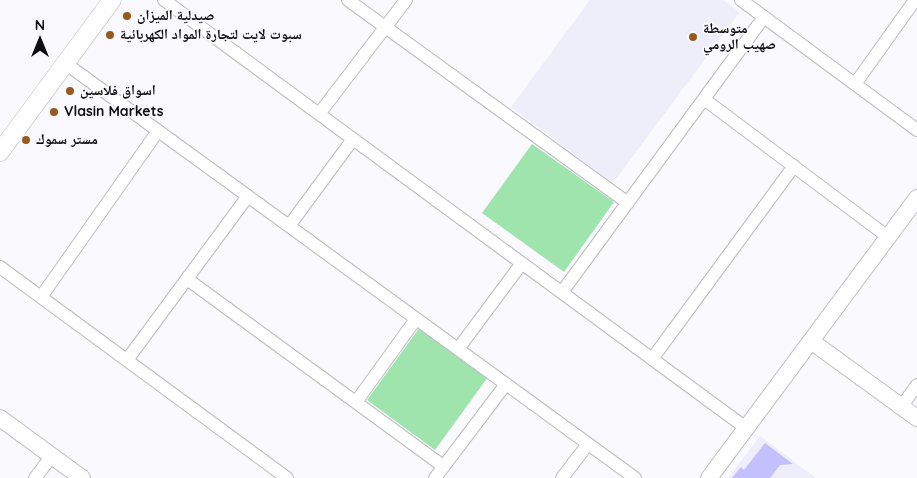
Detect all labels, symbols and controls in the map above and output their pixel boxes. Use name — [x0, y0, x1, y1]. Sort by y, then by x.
place label: صيدلية الميزان — [137, 8, 214, 24]
marker: صيدلية الميزان — [121, 10, 133, 22]
north arrow — [15, 15, 65, 65]
text: N — [35, 16, 45, 34]
place label: متوسطة صهيب الرومي — [703, 21, 776, 54]
place label: سبوت لايت لتجارة المواد الكهربائية — [120, 27, 302, 43]
marker: سبوت لايت لتجارة المواد الكهربائية — [104, 29, 116, 41]
marker: متوسطة صهيب الرومي — [687, 31, 699, 43]
place label: اسواق فلاسين — [80, 83, 156, 99]
marker: اسواق فلاسين — [64, 85, 76, 97]
place label: Vlasin Markets — [64, 104, 163, 120]
marker: Vlasin Markets — [48, 106, 60, 118]
place label: مستر سموك — [36, 132, 98, 148]
marker: مستر سموك — [20, 134, 32, 146]

